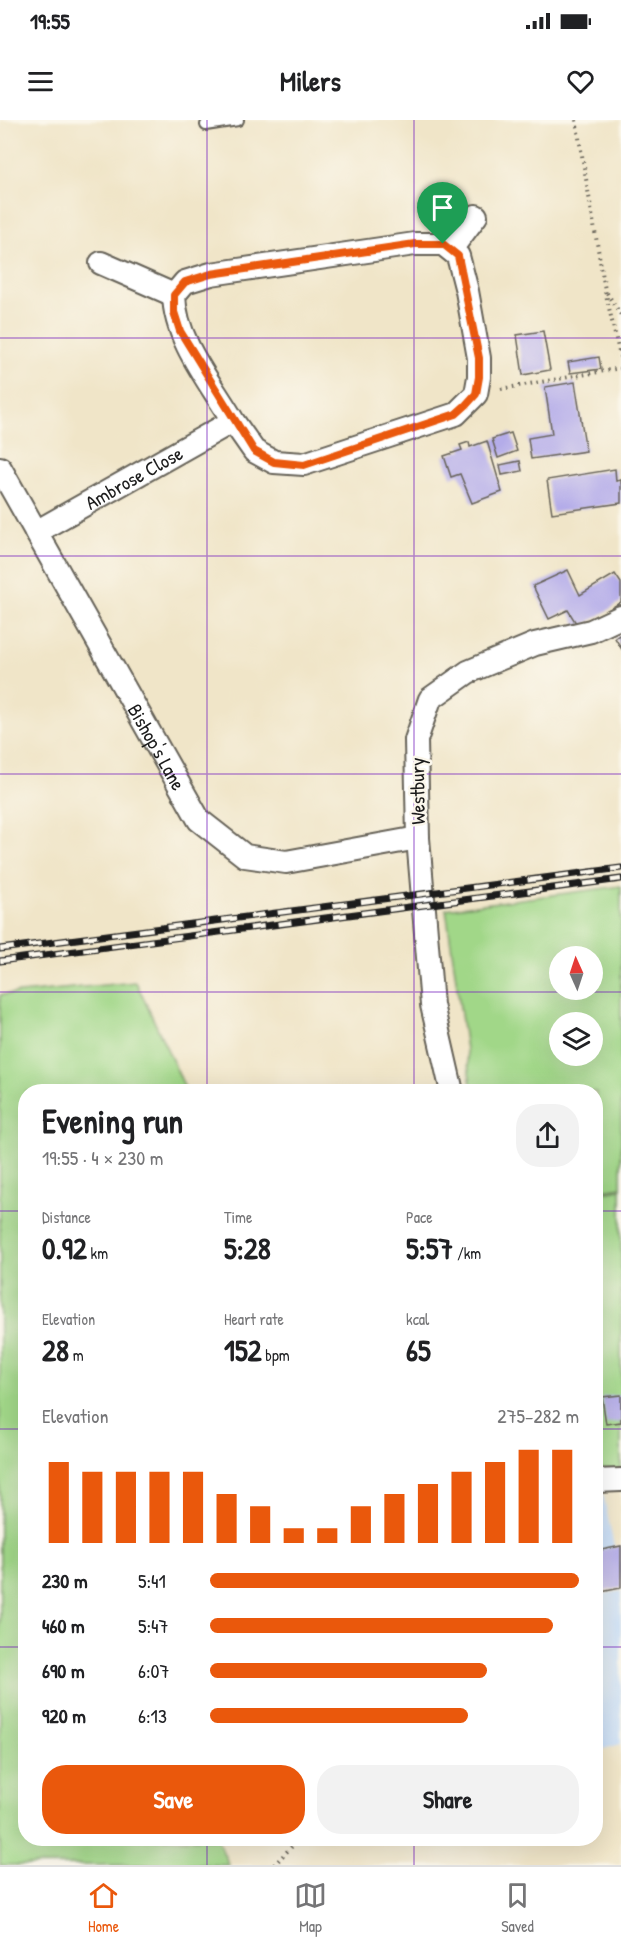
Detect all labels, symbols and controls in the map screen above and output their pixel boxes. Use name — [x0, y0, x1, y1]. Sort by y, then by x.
text: 19:55 — [30, 6, 70, 36]
text: Milers — [280, 63, 341, 99]
icon: menu — [24, 65, 57, 98]
icon: heart — [564, 65, 597, 98]
pin — [417, 182, 468, 244]
icon: arrive — [426, 191, 459, 224]
street label: Ambrose Close — [80, 439, 187, 515]
street label: Bishop's Lane — [122, 698, 193, 795]
street label: Westbury — [403, 757, 431, 825]
north arrow — [549, 946, 603, 1000]
map controls — [549, 946, 603, 1066]
button: layers — [549, 1012, 603, 1066]
text: Evening run — [42, 1099, 183, 1143]
button: share — [516, 1104, 579, 1167]
text: 19:55 · 4 × 230 m — [42, 1144, 163, 1171]
text: Distance — [42, 1206, 91, 1228]
text: Time — [224, 1206, 252, 1228]
text: Pace — [406, 1206, 433, 1228]
text: 0.92 — [42, 1228, 87, 1268]
text: 5:28 — [224, 1228, 271, 1268]
text: 5:57 — [406, 1228, 453, 1268]
text: km — [87, 1242, 108, 1264]
text: /km — [453, 1242, 481, 1264]
text: Elevation — [42, 1308, 95, 1330]
text: Heart rate — [224, 1308, 284, 1330]
text: kcal — [406, 1308, 429, 1330]
text: 28 — [42, 1330, 69, 1370]
text: 152 — [224, 1330, 262, 1370]
text: 65 — [406, 1330, 431, 1370]
text: m — [69, 1344, 84, 1366]
text: bpm — [262, 1344, 290, 1366]
text: Elevation — [42, 1402, 108, 1429]
text: 275–282 m — [497, 1402, 579, 1429]
text: 230 m — [42, 1567, 87, 1594]
text: 5:41 — [138, 1567, 166, 1594]
text: 460 m — [42, 1612, 85, 1639]
text: 5:47 — [138, 1612, 169, 1639]
text: 690 m — [42, 1657, 84, 1684]
text: 6:07 — [138, 1657, 169, 1684]
text: 920 m — [42, 1702, 86, 1729]
text: 6:13 — [138, 1702, 167, 1729]
button: Save — [42, 1765, 305, 1834]
button: Share — [317, 1765, 579, 1834]
tab: Home — [87, 1879, 120, 1937]
tab: Map — [294, 1879, 327, 1937]
tab: Saved — [501, 1879, 534, 1937]

